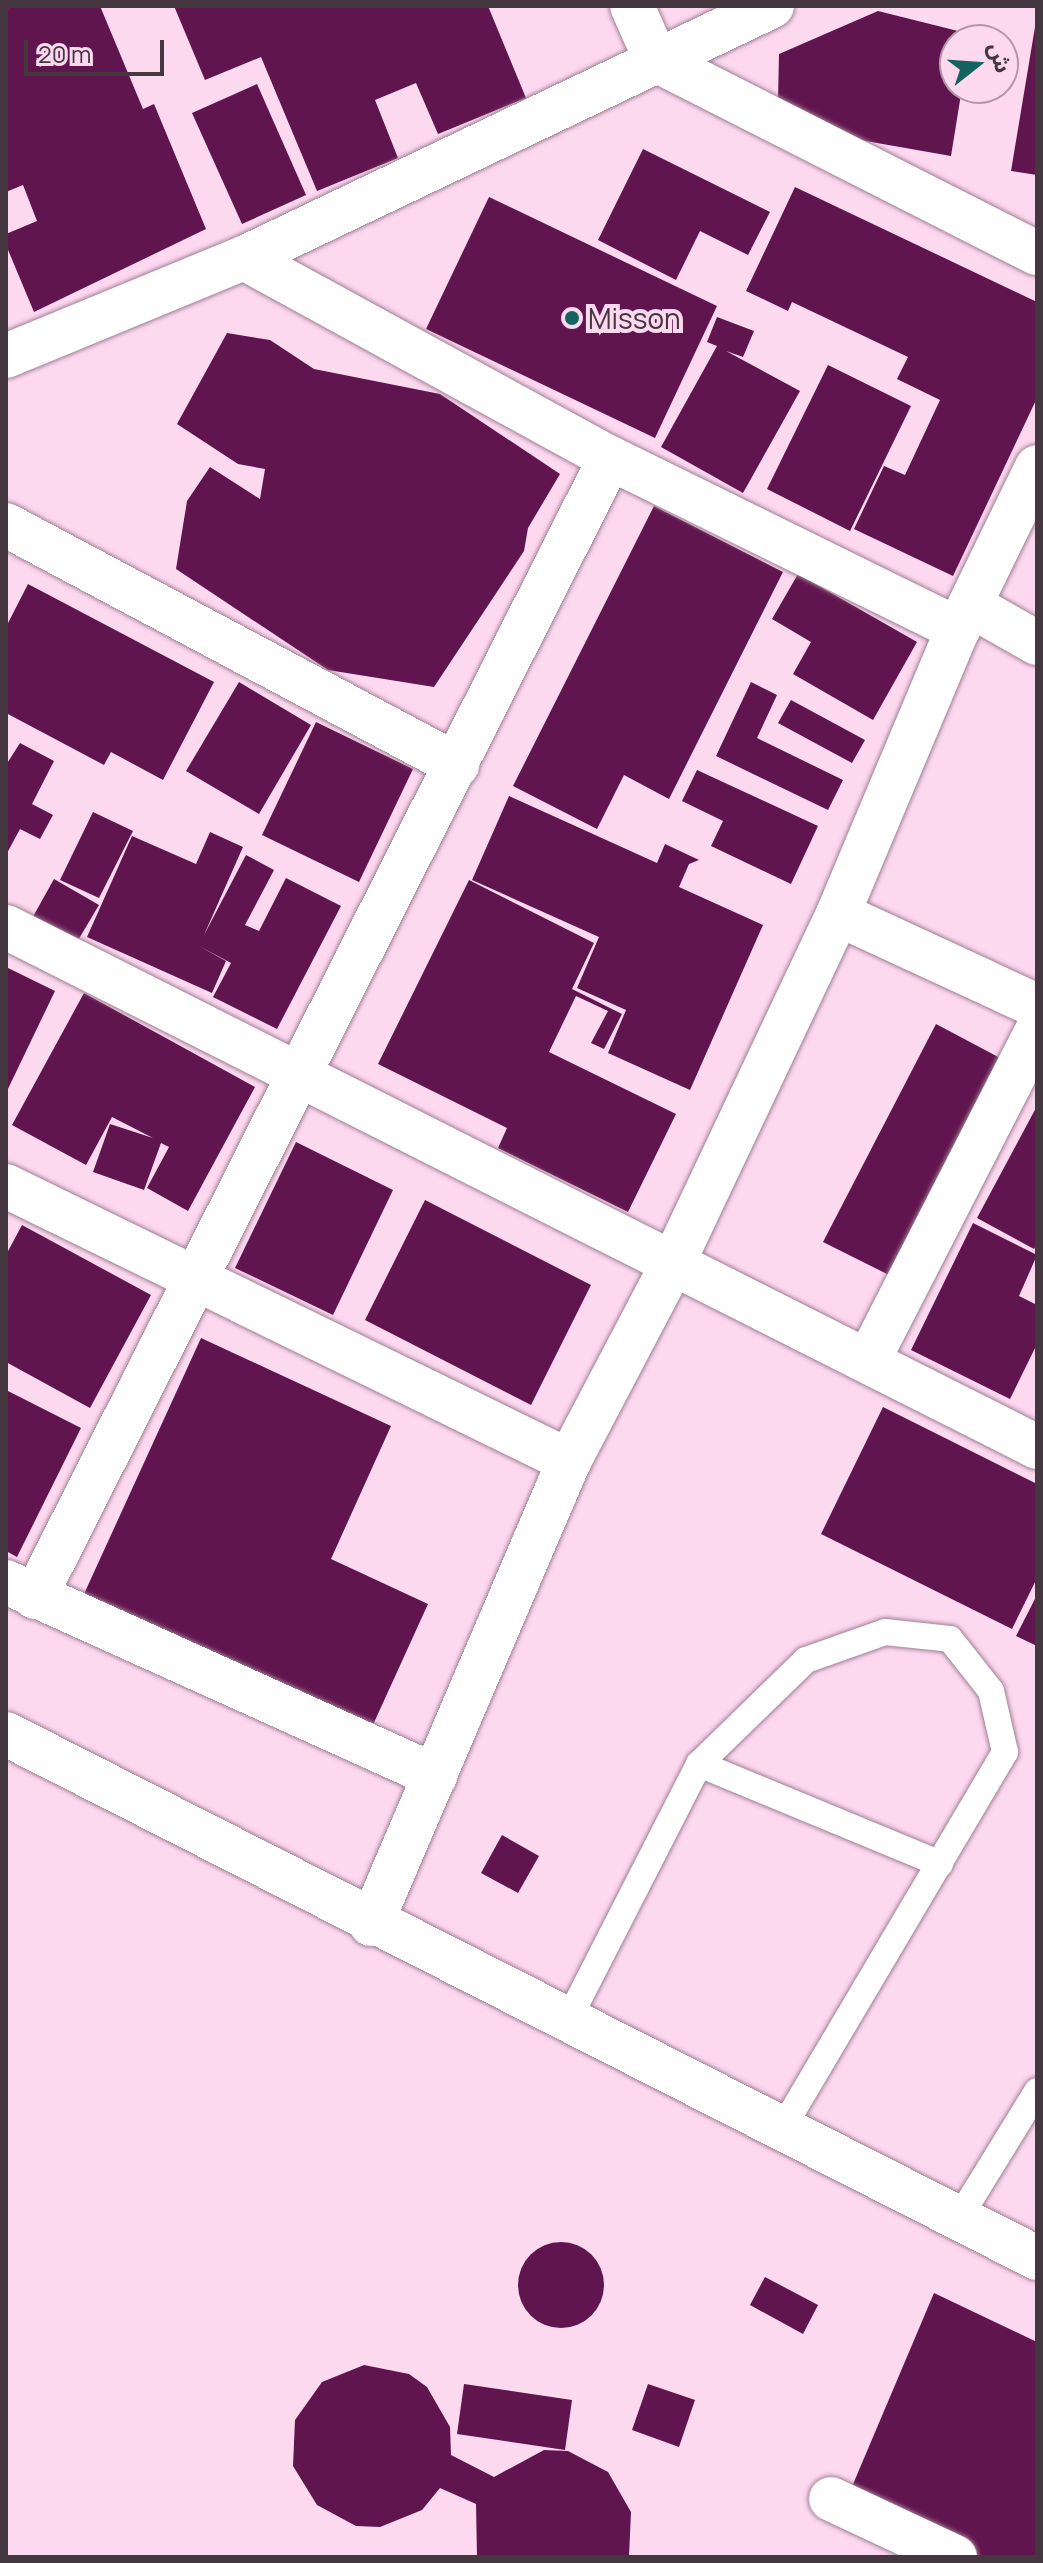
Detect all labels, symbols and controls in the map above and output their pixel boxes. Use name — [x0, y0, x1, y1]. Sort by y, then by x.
scale bar — [28, 24, 168, 74]
north arrow — [939, 24, 1019, 104]
text: 20 m — [38, 37, 91, 70]
text: ش — [981, 39, 1019, 76]
place label: Misson — [588, 301, 681, 335]
marker: Misson — [563, 309, 581, 327]

